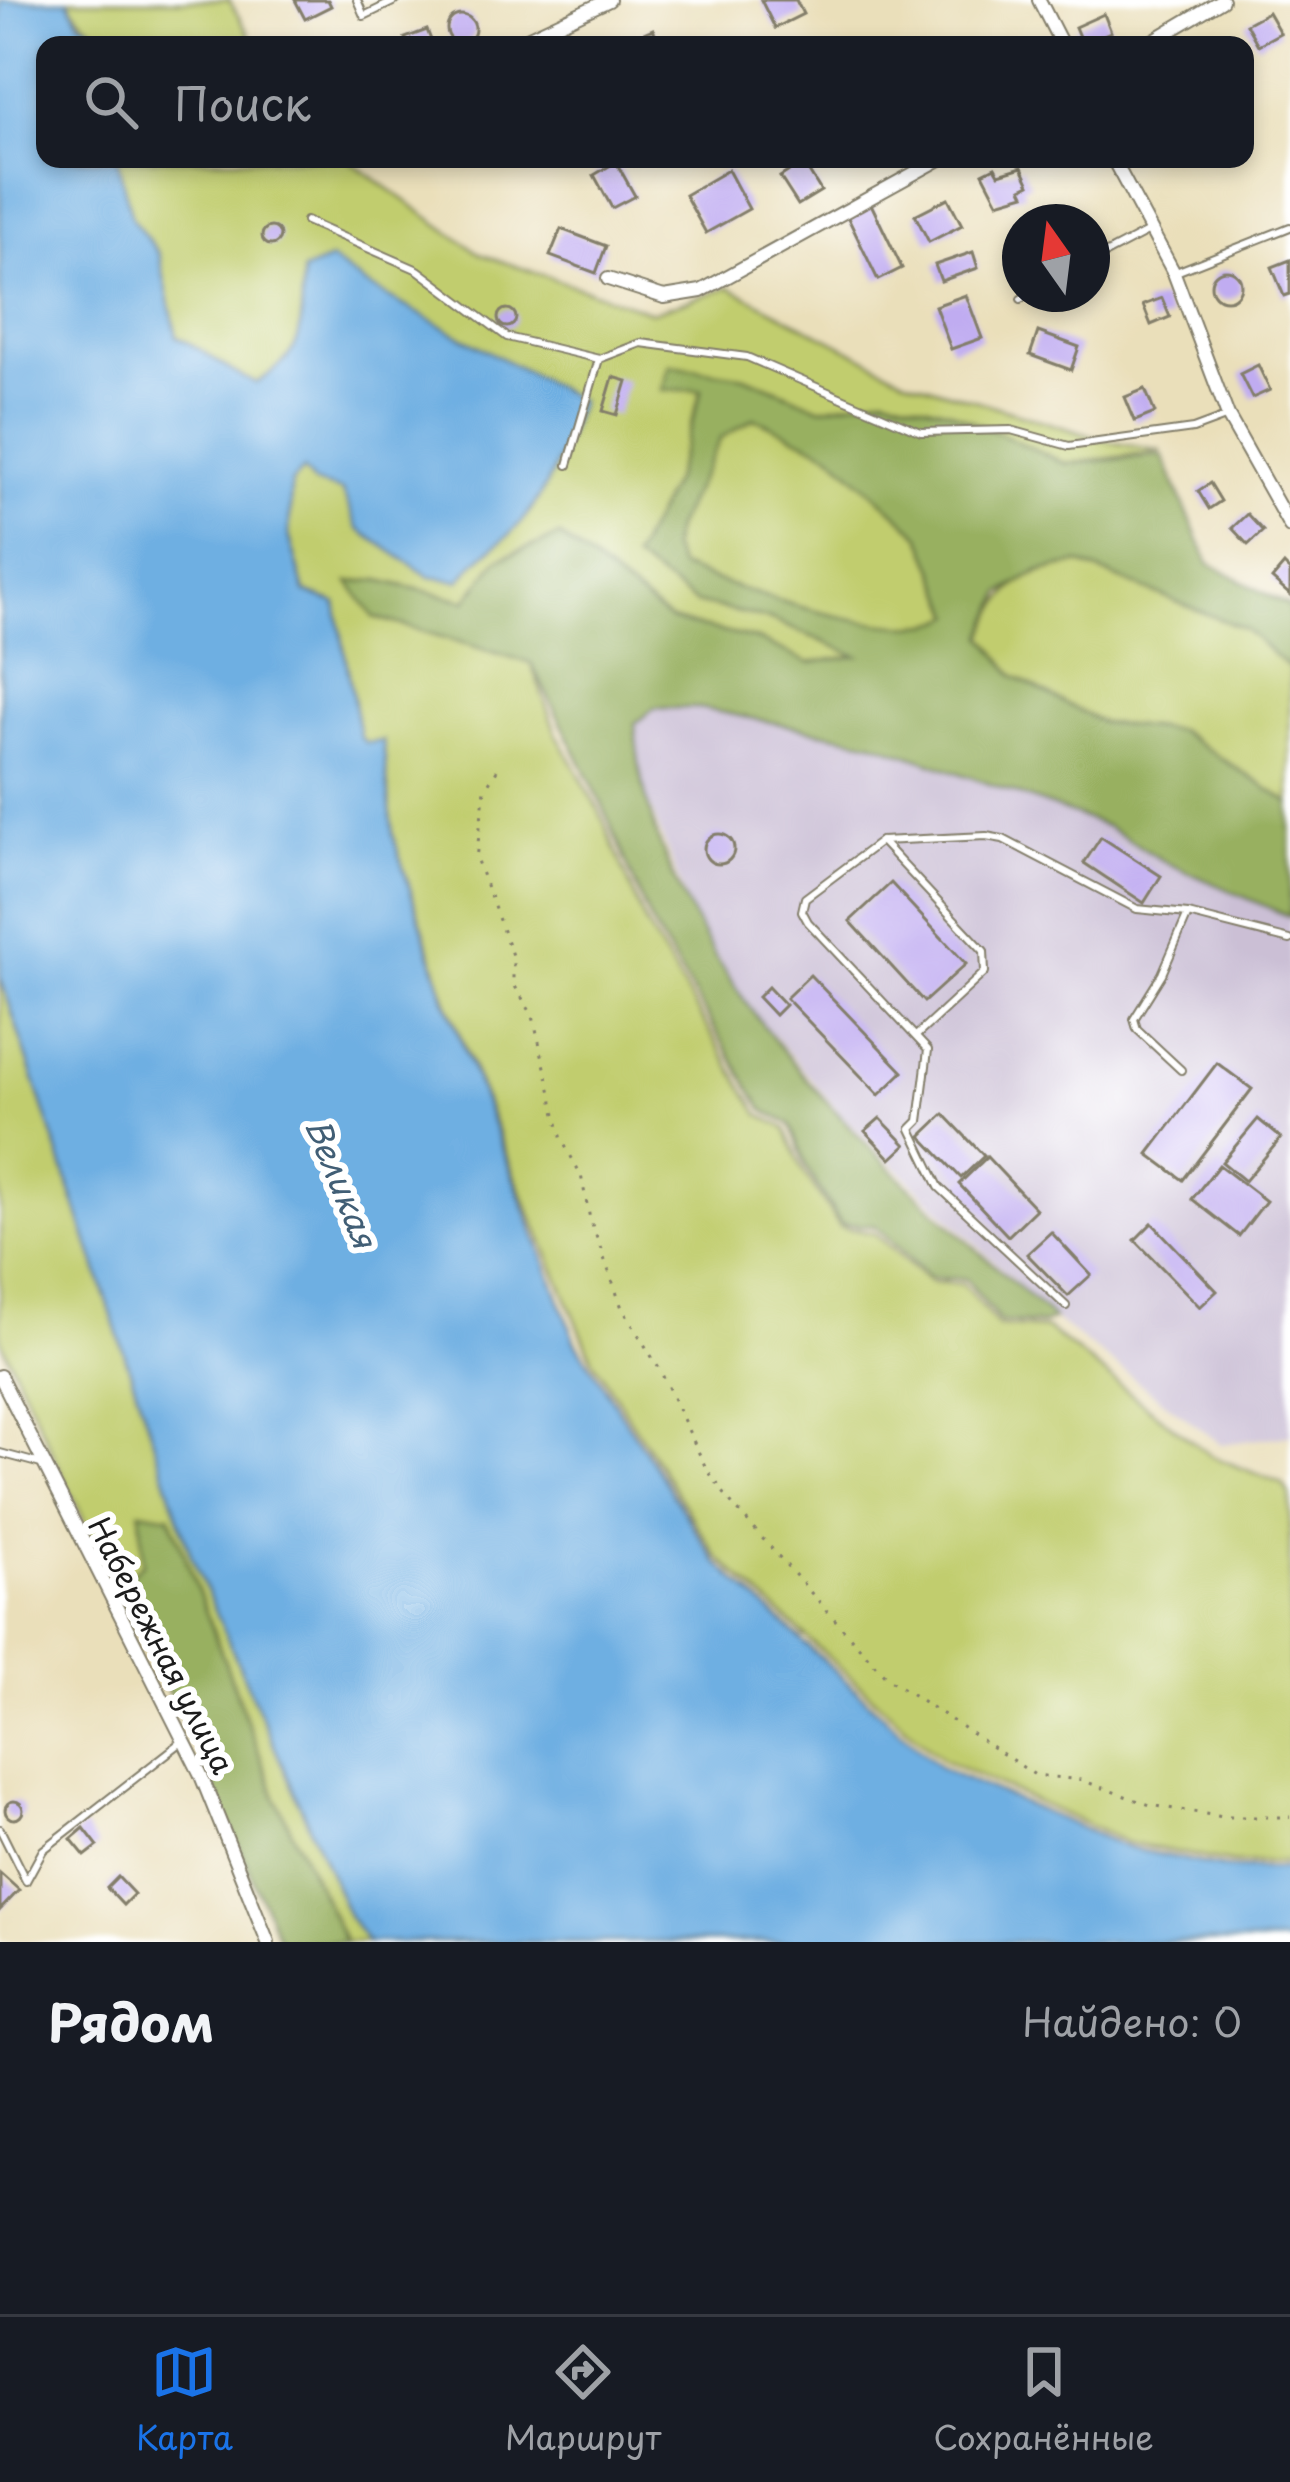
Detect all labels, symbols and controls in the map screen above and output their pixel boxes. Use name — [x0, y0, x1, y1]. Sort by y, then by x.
search box — [36, 36, 1254, 168]
text: Поиск — [174, 68, 311, 136]
icon: search — [78, 69, 144, 135]
north arrow — [1002, 204, 1110, 312]
water label: Великая — [294, 1110, 392, 1256]
street label: Набережная улица — [78, 1509, 247, 1781]
text: Рядом — [48, 1982, 214, 2059]
text: Найдено: 0 — [1022, 1991, 1242, 2050]
tab: Карта — [136, 2339, 233, 2461]
tab: Маршрут — [505, 2339, 661, 2461]
tab: Сохранённые — [933, 2339, 1154, 2461]

